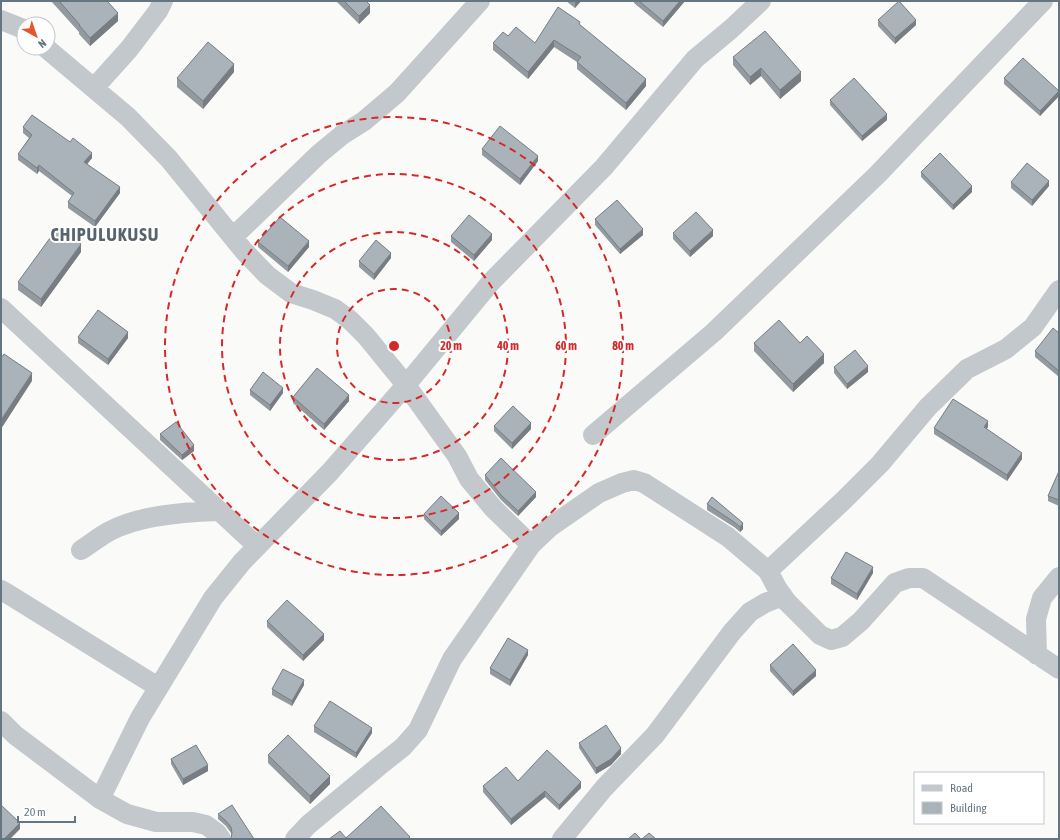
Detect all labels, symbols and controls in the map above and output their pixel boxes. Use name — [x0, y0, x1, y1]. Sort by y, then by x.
north arrow — [16, 16, 56, 56]
text: N — [36, 37, 49, 50]
district label: CHIPULUKUSU — [51, 224, 159, 245]
centre of rings — [387, 339, 401, 353]
text: 20 m — [440, 339, 462, 353]
text: 40 m — [496, 339, 519, 353]
text: 60 m — [555, 339, 577, 353]
text: 80 m — [612, 339, 634, 353]
legend — [914, 772, 1044, 824]
text: Road — [950, 781, 973, 795]
scale bar — [18, 798, 75, 824]
text: Building — [950, 801, 988, 815]
text: 20 m — [24, 805, 46, 819]

